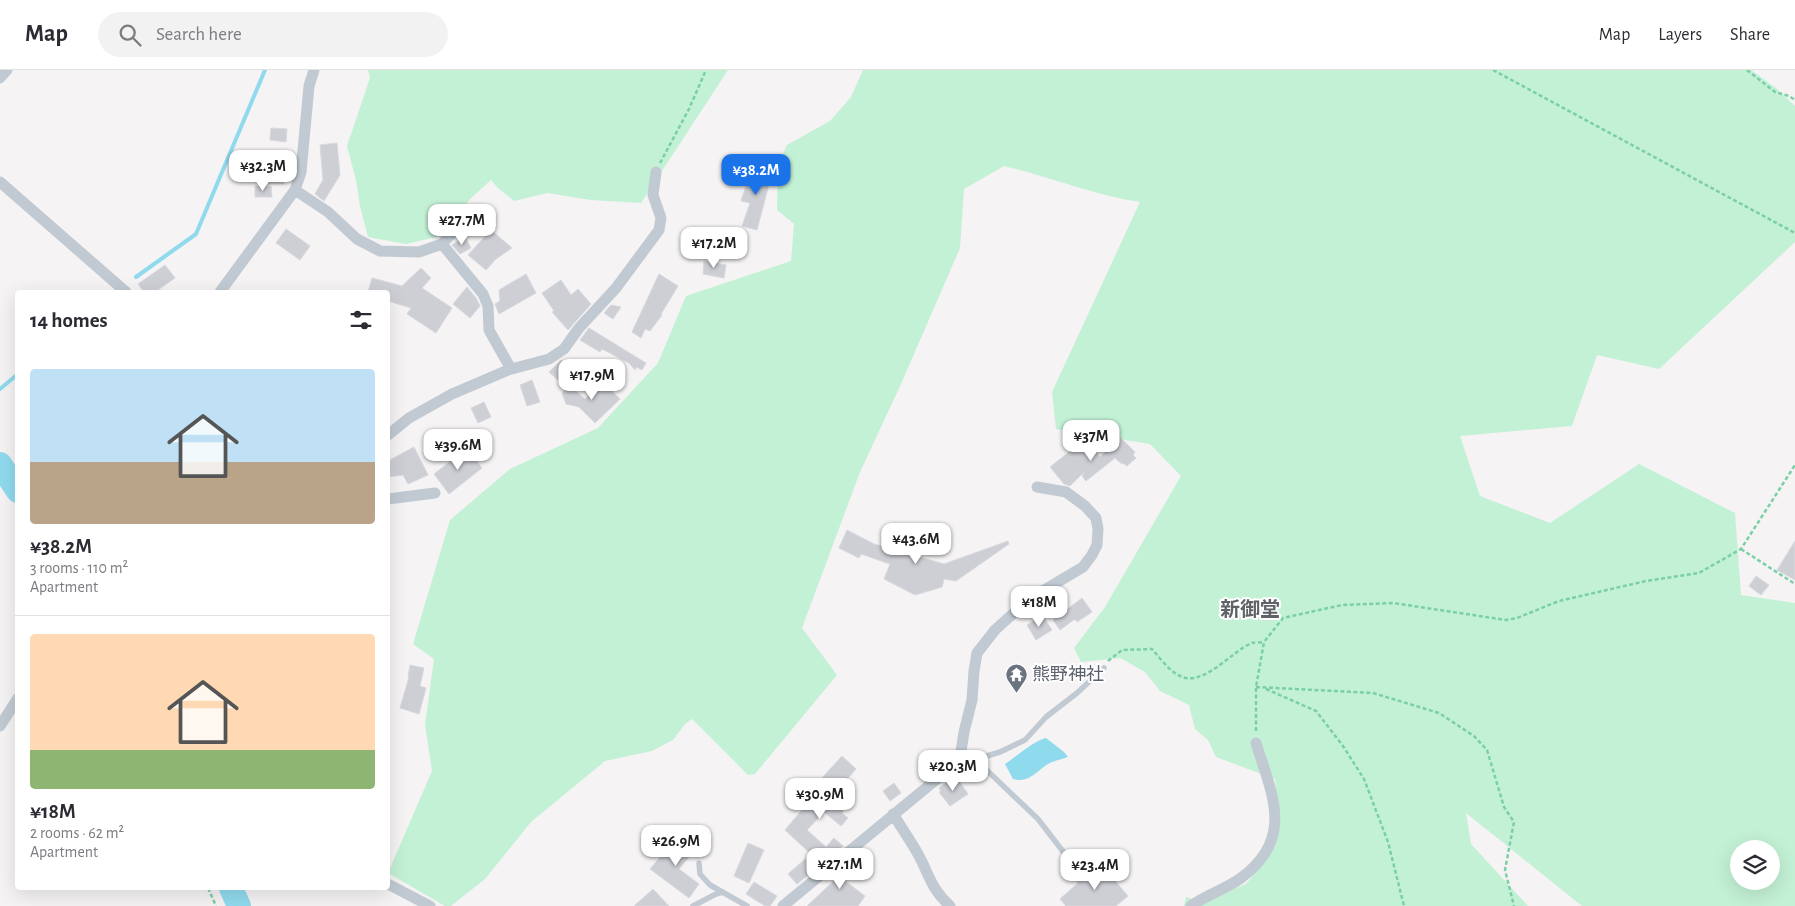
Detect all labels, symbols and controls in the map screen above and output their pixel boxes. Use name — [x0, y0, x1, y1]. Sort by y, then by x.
search box — [98, 12, 448, 57]
icon: search — [116, 21, 144, 49]
text: Map — [25, 22, 68, 46]
text: Search here — [156, 25, 242, 44]
text: Map — [1599, 26, 1630, 44]
text: Layers — [1658, 26, 1702, 44]
text: Share — [1730, 26, 1770, 44]
pin: ¥32.3M — [222, 150, 304, 192]
pin: ¥38.2M — [715, 154, 797, 196]
text: ¥32.3M — [240, 158, 286, 174]
text: ¥38.2M — [732, 162, 780, 178]
pin: ¥27.7M — [421, 204, 503, 246]
text: ¥27.7M — [439, 212, 485, 228]
pin: ¥17.2M — [673, 226, 755, 269]
text: ¥17.2M — [691, 235, 737, 251]
icon: filters — [347, 306, 375, 334]
text: 14 homes — [30, 310, 108, 331]
pin: ¥17.9M — [551, 358, 633, 401]
text: ¥17.9M — [569, 367, 615, 383]
icon: home — [158, 401, 248, 491]
pin: ¥37M — [1061, 420, 1121, 462]
pin: ¥39.6M — [417, 428, 499, 471]
text: ¥37M — [1074, 428, 1108, 444]
text: ¥39.6M — [434, 437, 482, 453]
pin: ¥43.6M — [875, 522, 957, 565]
text: ¥43.6M — [892, 531, 940, 547]
text: ¥38.2M — [30, 536, 92, 557]
text: 3 rooms · 110 m² — [30, 560, 128, 576]
text: Apartment — [30, 579, 98, 595]
pin: ¥18M — [1009, 586, 1069, 628]
text: ¥18M — [1022, 594, 1056, 610]
district label: 新御堂 — [1220, 599, 1280, 620]
temple icon: 熊野神社 — [1004, 663, 1028, 694]
place label: 熊野神社 — [1032, 664, 1104, 684]
icon: home — [158, 667, 248, 757]
pin: ¥20.3M — [912, 750, 994, 792]
text: ¥20.3M — [929, 758, 977, 774]
pin: ¥30.9M — [779, 778, 861, 820]
text: ¥30.9M — [796, 786, 844, 802]
text: ¥18M — [30, 801, 76, 822]
pin: ¥26.9M — [635, 824, 717, 867]
text: 2 rooms · 62 m² — [30, 825, 124, 841]
text: ¥26.9M — [652, 833, 700, 849]
map controls — [1730, 840, 1780, 890]
button: layers — [1730, 840, 1780, 890]
text: Apartment — [30, 844, 98, 860]
pin: ¥27.1M — [799, 848, 881, 890]
pin: ¥23.4M — [1054, 848, 1136, 891]
text: ¥27.1M — [817, 856, 863, 872]
text: ¥23.4M — [1071, 857, 1119, 873]

